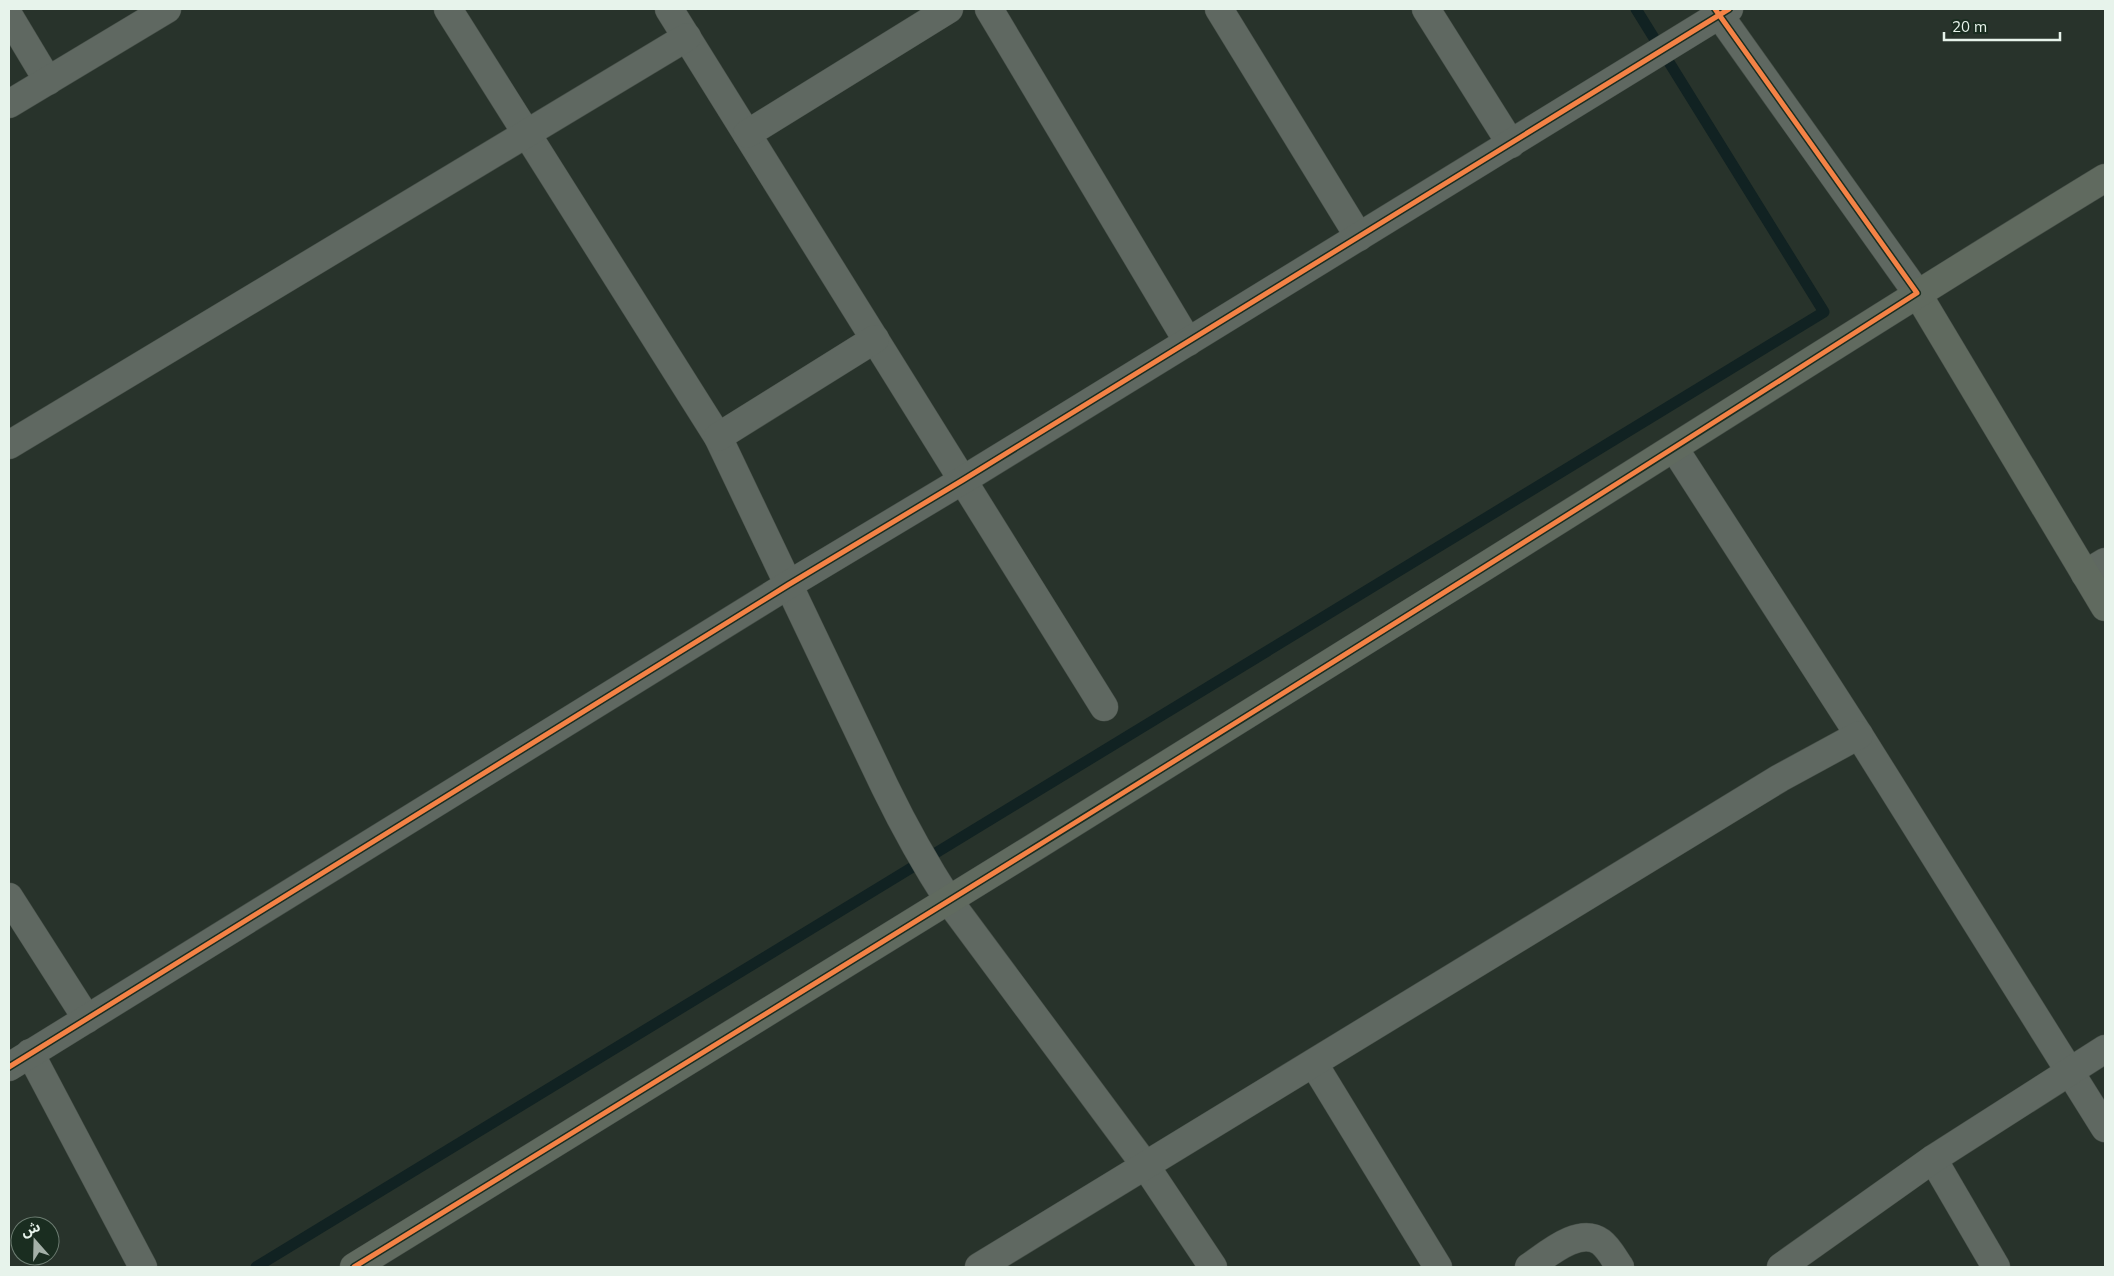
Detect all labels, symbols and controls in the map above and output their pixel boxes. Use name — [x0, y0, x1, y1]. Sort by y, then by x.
scale bar — [1944, 10, 2060, 42]
text: 20 m — [1952, 17, 1987, 36]
north arrow — [10, 1216, 60, 1266]
text: ش — [18, 1217, 43, 1241]

